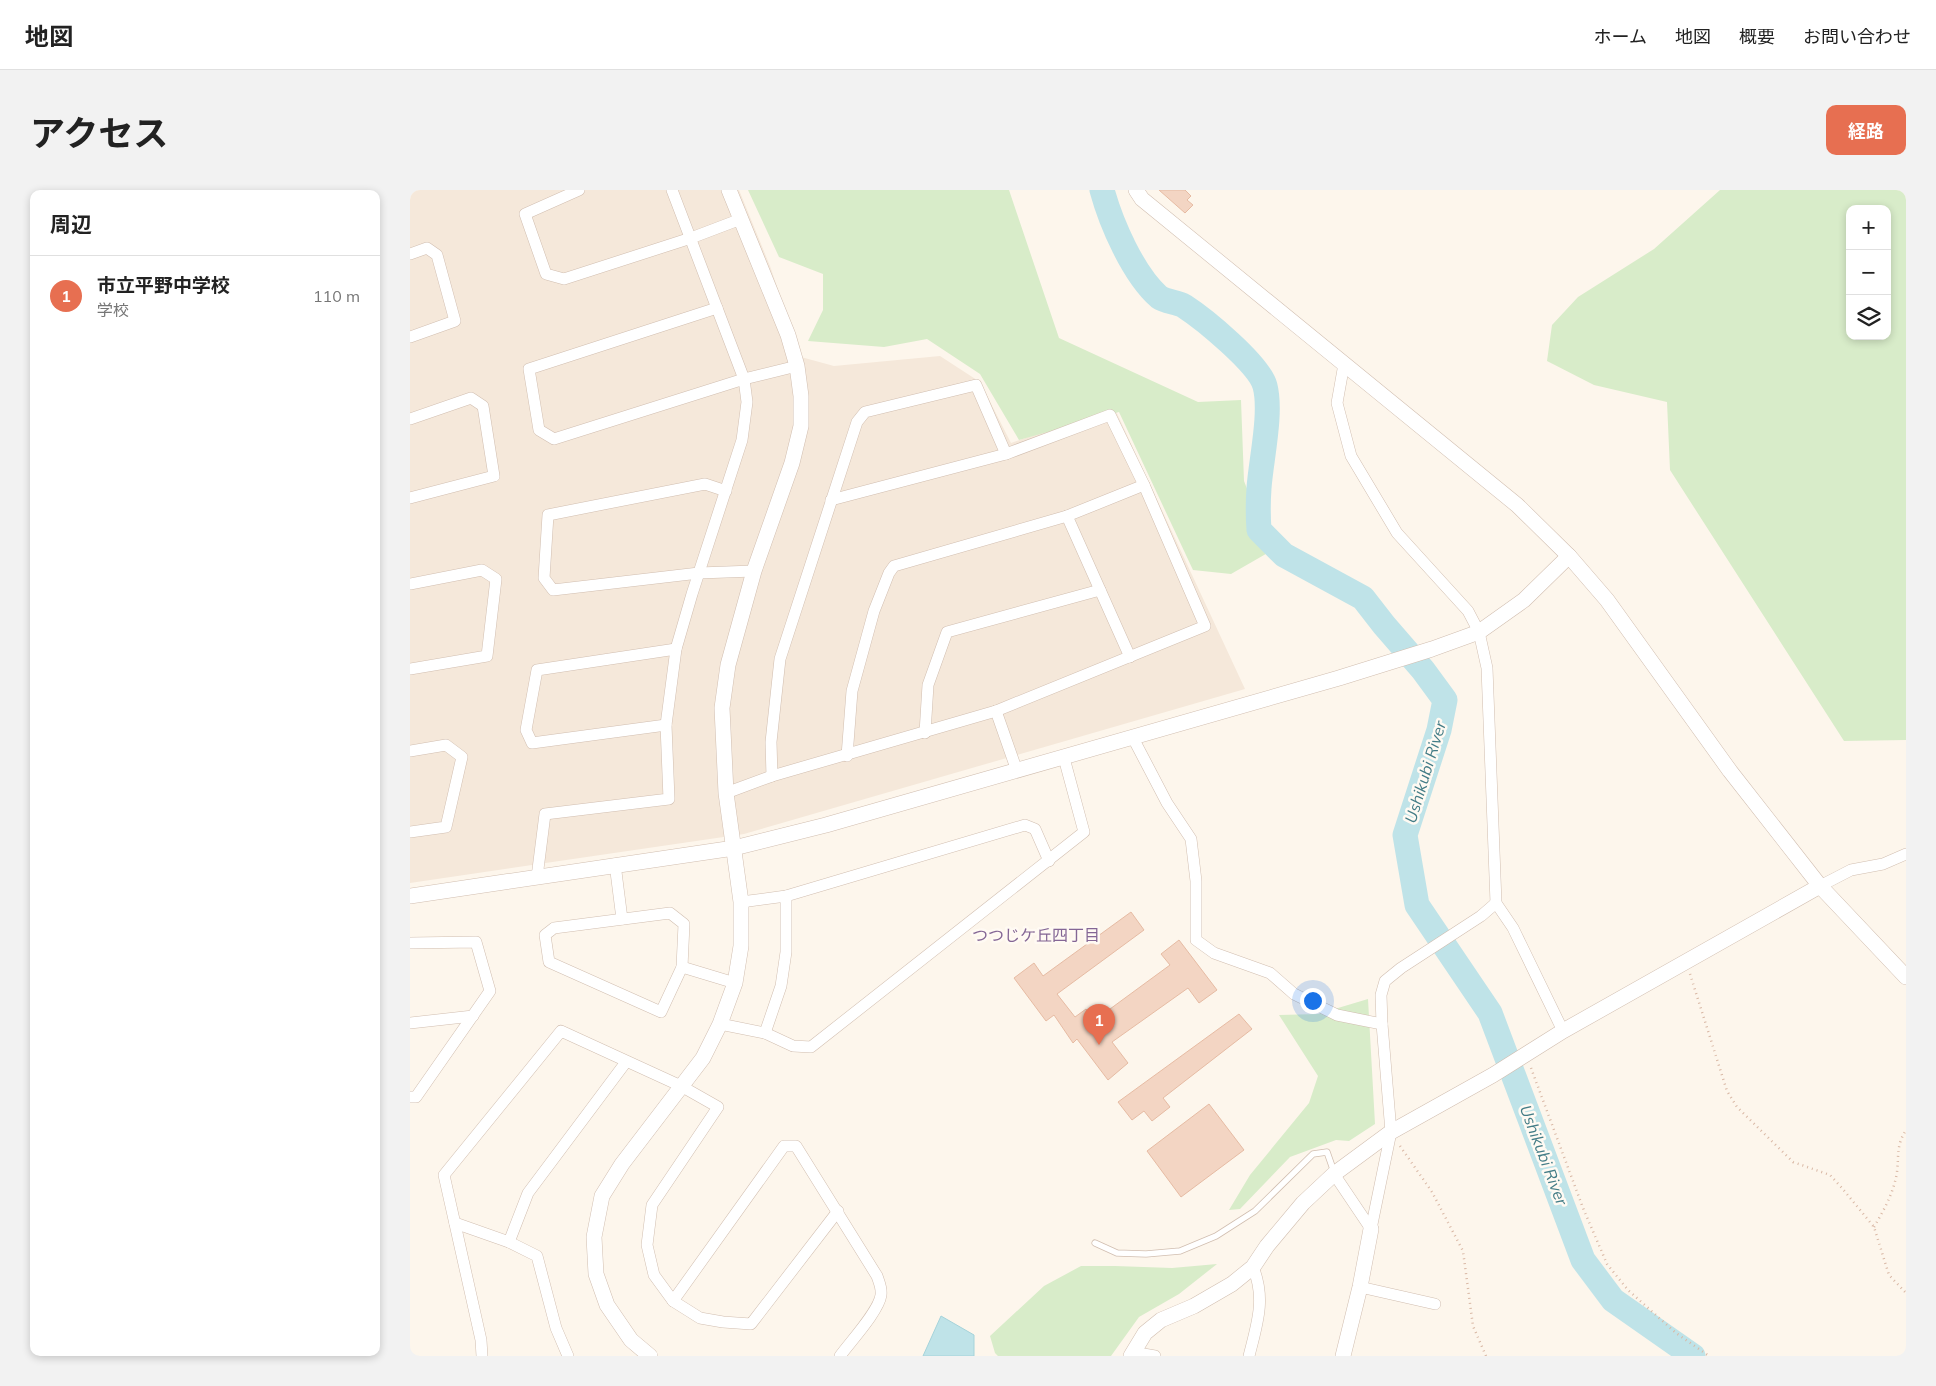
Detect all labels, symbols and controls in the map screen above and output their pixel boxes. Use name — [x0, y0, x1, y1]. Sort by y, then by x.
text: 地図 — [25, 21, 73, 51]
text: ホーム — [1594, 25, 1647, 48]
text: 地図 — [1675, 25, 1711, 48]
text: 概要 — [1739, 25, 1775, 48]
text: お問い合わせ — [1803, 25, 1911, 48]
button: 経路 — [1826, 105, 1906, 155]
text: アクセス — [30, 111, 168, 155]
map controls — [1846, 205, 1891, 340]
button: + — [1846, 205, 1891, 250]
text: 周辺 — [50, 211, 92, 237]
button: − — [1846, 250, 1891, 295]
text: 市立平野中学校 — [97, 273, 230, 297]
text: 1 — [61, 286, 71, 306]
text: 110 m — [313, 286, 360, 306]
button: layers — [1846, 295, 1891, 340]
text: 学校 — [97, 300, 129, 320]
water label: Ushikubi River — [1400, 717, 1450, 825]
district label: つつじケ丘四丁目 — [972, 925, 1100, 945]
your location — [1300, 988, 1326, 1014]
pin: 1 — [1083, 1004, 1115, 1045]
water label: Ushikubi River — [1516, 1102, 1573, 1209]

